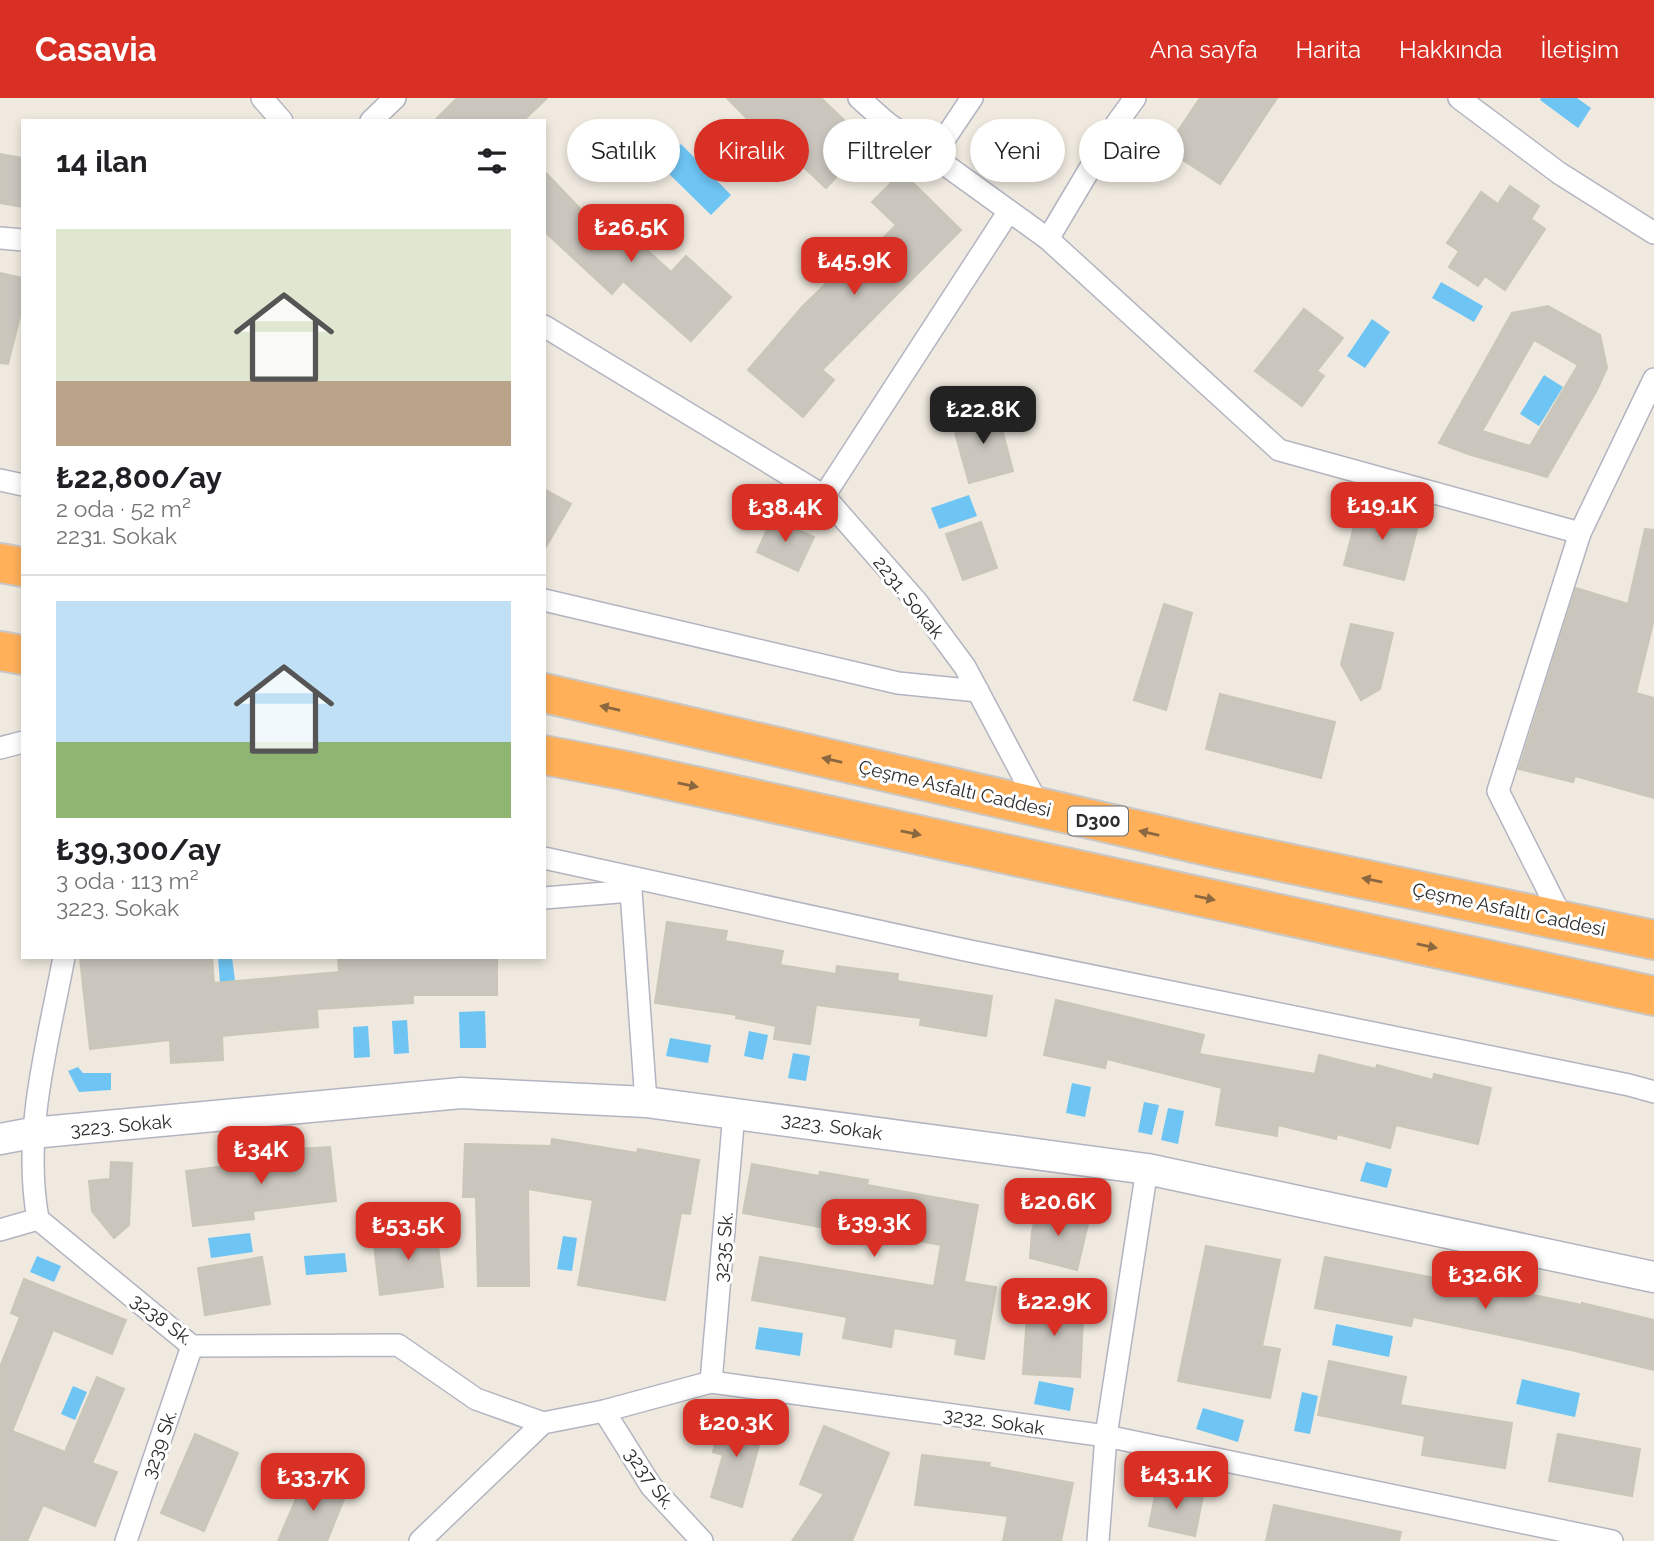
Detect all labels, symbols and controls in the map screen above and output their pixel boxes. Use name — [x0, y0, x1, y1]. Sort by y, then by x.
text: Casavia — [35, 30, 157, 69]
text: Ana sayfa — [1150, 35, 1258, 64]
text: Harita — [1296, 35, 1361, 64]
text: Hakkında — [1399, 35, 1502, 64]
text: İletişim — [1540, 35, 1619, 64]
chip: Satılık — [567, 119, 680, 182]
chip: Kiralık — [694, 119, 809, 182]
chip: Filtreler — [823, 119, 956, 182]
chip: Yeni — [970, 119, 1065, 182]
chip: Daire — [1079, 119, 1184, 182]
icon: filters — [473, 142, 511, 180]
text: 14 ilan — [56, 144, 148, 179]
pin: ₺26.5K — [574, 204, 688, 264]
text: ₺26.5K — [594, 213, 668, 240]
pin: ₺45.9K — [797, 238, 911, 297]
text: ₺45.9K — [817, 246, 891, 273]
icon: home — [221, 274, 347, 400]
pin: ₺22.8K — [926, 386, 1040, 446]
text: ₺22.8K — [946, 395, 1020, 422]
text: ₺22,800/ay — [56, 460, 222, 495]
pin: ₺19.1K — [1325, 482, 1439, 542]
pin: ₺38.4K — [728, 484, 842, 544]
text: ₺19.1K — [1347, 491, 1417, 518]
text: ₺38.4K — [748, 493, 822, 520]
text: 2 oda · 52 m² — [56, 495, 191, 522]
text: 2231. Sokak — [56, 522, 177, 549]
street label: 2231. Sokak — [869, 551, 949, 643]
icon: home — [221, 646, 347, 772]
one-way arrow — [599, 703, 621, 714]
one-way arrow — [821, 754, 843, 765]
street label: Çeşme Asfaltı Caddesi — [857, 755, 1053, 821]
one-way arrow — [677, 779, 699, 790]
road number: D300 — [1068, 806, 1128, 836]
one-way arrow — [1138, 827, 1160, 838]
one-way arrow — [900, 828, 922, 839]
text: ₺39,300/ay — [56, 832, 221, 867]
text: 3 oda · 113 m² — [56, 867, 199, 894]
one-way arrow — [1360, 875, 1382, 886]
street label: Çeşme Asfaltı Caddesi — [1411, 878, 1607, 940]
one-way arrow — [1194, 892, 1216, 903]
text: 3223. Sokak — [56, 894, 179, 921]
one-way arrow — [1416, 941, 1438, 952]
street label: 3223. Sokak — [780, 1108, 884, 1144]
street label: 3223. Sokak — [69, 1110, 173, 1140]
pin: ₺34K — [220, 1126, 302, 1186]
text: ₺34K — [233, 1135, 289, 1162]
pin: ₺20.6K — [1001, 1178, 1115, 1238]
text: ₺20.6K — [1020, 1187, 1096, 1214]
pin: ₺39.3K — [817, 1200, 931, 1259]
pin: ₺53.5K — [351, 1202, 465, 1262]
text: ₺39.3K — [837, 1208, 911, 1235]
text: ₺53.5K — [372, 1211, 444, 1238]
street label: 3235 Sk. — [709, 1211, 737, 1283]
pin: ₺32.6K — [1428, 1252, 1542, 1311]
text: ₺32.6K — [1448, 1260, 1522, 1287]
pin: ₺22.9K — [997, 1278, 1111, 1338]
text: ₺22.9K — [1017, 1287, 1091, 1314]
street label: 3238 Sk. — [127, 1289, 197, 1349]
pin: ₺20.3K — [679, 1400, 793, 1459]
street label: 3232. Sokak — [942, 1403, 1046, 1439]
street label: 3239 Sk. — [137, 1407, 181, 1481]
text: ₺20.3K — [699, 1408, 773, 1435]
street label: 3237 Sk. — [620, 1443, 680, 1513]
pin: ₺43.1K — [1119, 1452, 1233, 1511]
pin: ₺33.7K — [256, 1454, 370, 1513]
text: ₺43.1K — [1140, 1460, 1212, 1487]
text: ₺33.7K — [277, 1462, 349, 1489]

